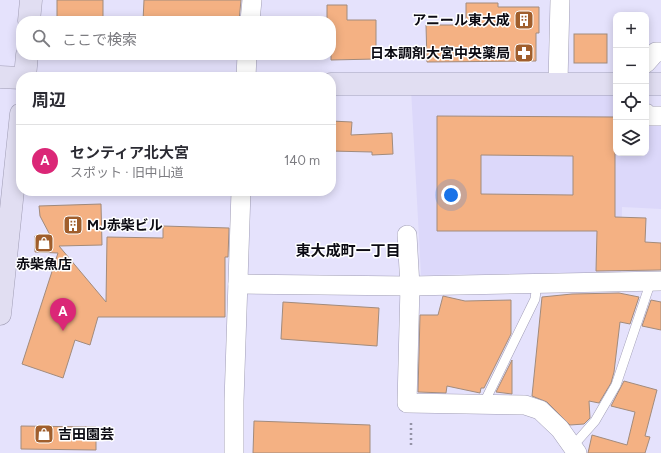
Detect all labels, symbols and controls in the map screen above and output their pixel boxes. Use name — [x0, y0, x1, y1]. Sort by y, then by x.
building icon: アニール東大成 — [513, 9, 535, 31]
place label: アニール東大成 — [412, 12, 510, 29]
map controls — [613, 12, 649, 156]
button: + — [613, 12, 649, 48]
search box — [16, 16, 336, 60]
icon: search — [30, 27, 52, 49]
text: ここで検索 — [62, 31, 137, 49]
pharmacy icon: 日本調剤大宮中央薬局 — [513, 42, 535, 64]
place label: 日本調剤大宮中央薬局 — [370, 45, 510, 62]
button: − — [613, 48, 649, 84]
button: locate — [613, 84, 649, 120]
text: 周辺 — [32, 90, 66, 110]
button: layers — [613, 120, 649, 156]
text: センティア北大宮 — [70, 144, 189, 162]
text: A — [40, 153, 50, 168]
text: 140 m — [284, 153, 320, 168]
text: スポット · 旧中山道 — [70, 165, 184, 180]
your location — [441, 185, 461, 205]
building icon: MJ赤柴ビル — [62, 214, 84, 236]
place label: MJ赤柴ビル — [87, 217, 163, 234]
shop icon: 赤柴魚店 — [33, 232, 55, 254]
district label: 東大成町一丁目 — [295, 242, 401, 260]
place label: 赤柴魚店 — [16, 256, 72, 273]
pin: A — [50, 298, 76, 331]
shop icon: 吉田園芸 — [33, 423, 55, 445]
place label: 吉田園芸 — [58, 426, 114, 443]

